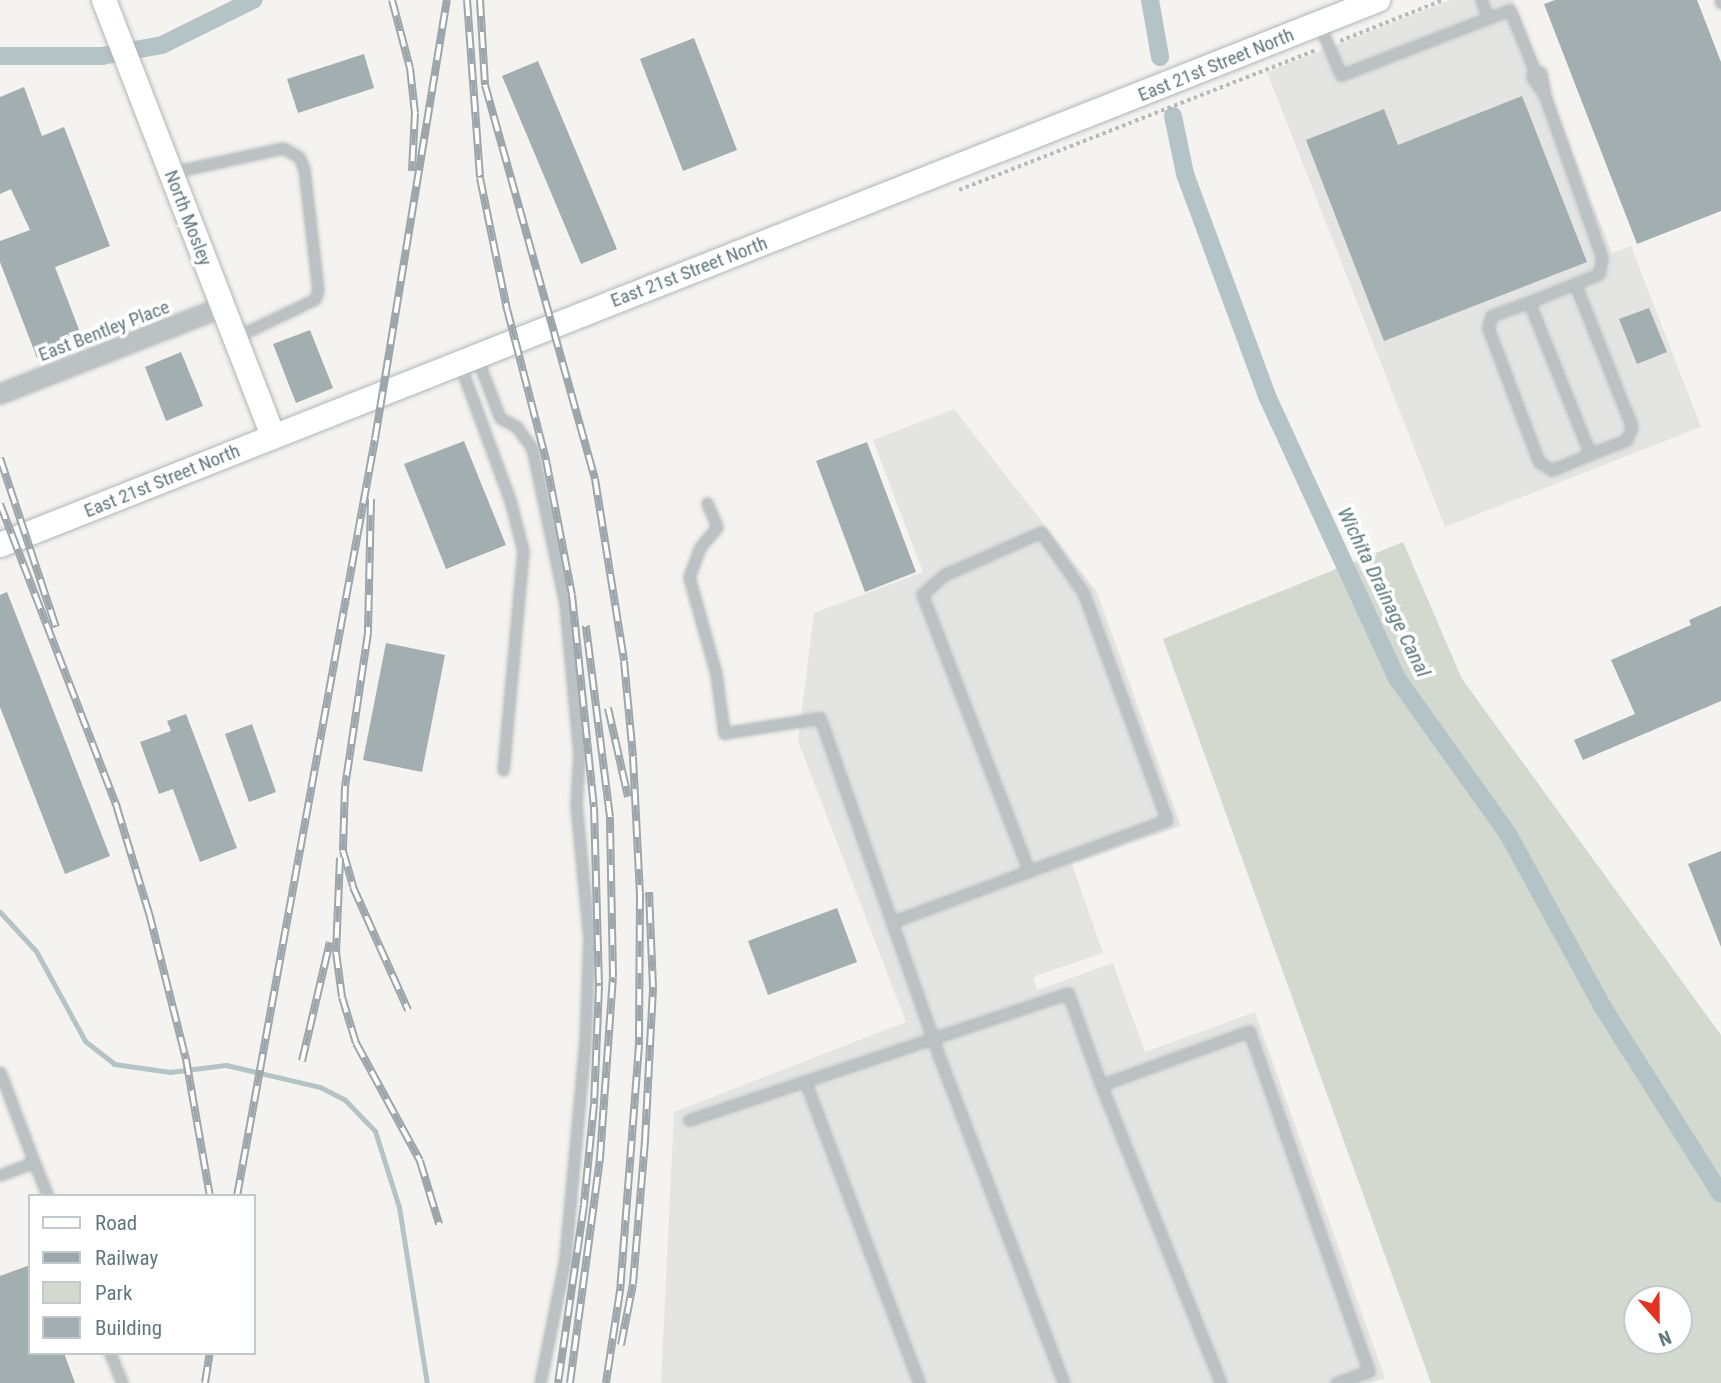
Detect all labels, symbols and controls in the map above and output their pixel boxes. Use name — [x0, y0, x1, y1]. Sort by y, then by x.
street label: East 21st Street North — [1135, 23, 1297, 107]
street label: North Mosley — [159, 167, 217, 269]
street label: East 21st Street North — [608, 232, 770, 312]
street label: East Bentley Place — [35, 296, 173, 366]
street label: East 21st Street North — [81, 439, 243, 523]
water label: Wichita Drainage Canal — [1332, 503, 1436, 681]
legend — [28, 1194, 256, 1355]
text: Road — [95, 1211, 137, 1235]
text: Railway — [95, 1246, 158, 1270]
text: Park — [95, 1281, 132, 1305]
north arrow — [1623, 1285, 1693, 1355]
text: Building — [95, 1316, 162, 1340]
text: N — [1655, 1325, 1675, 1351]

